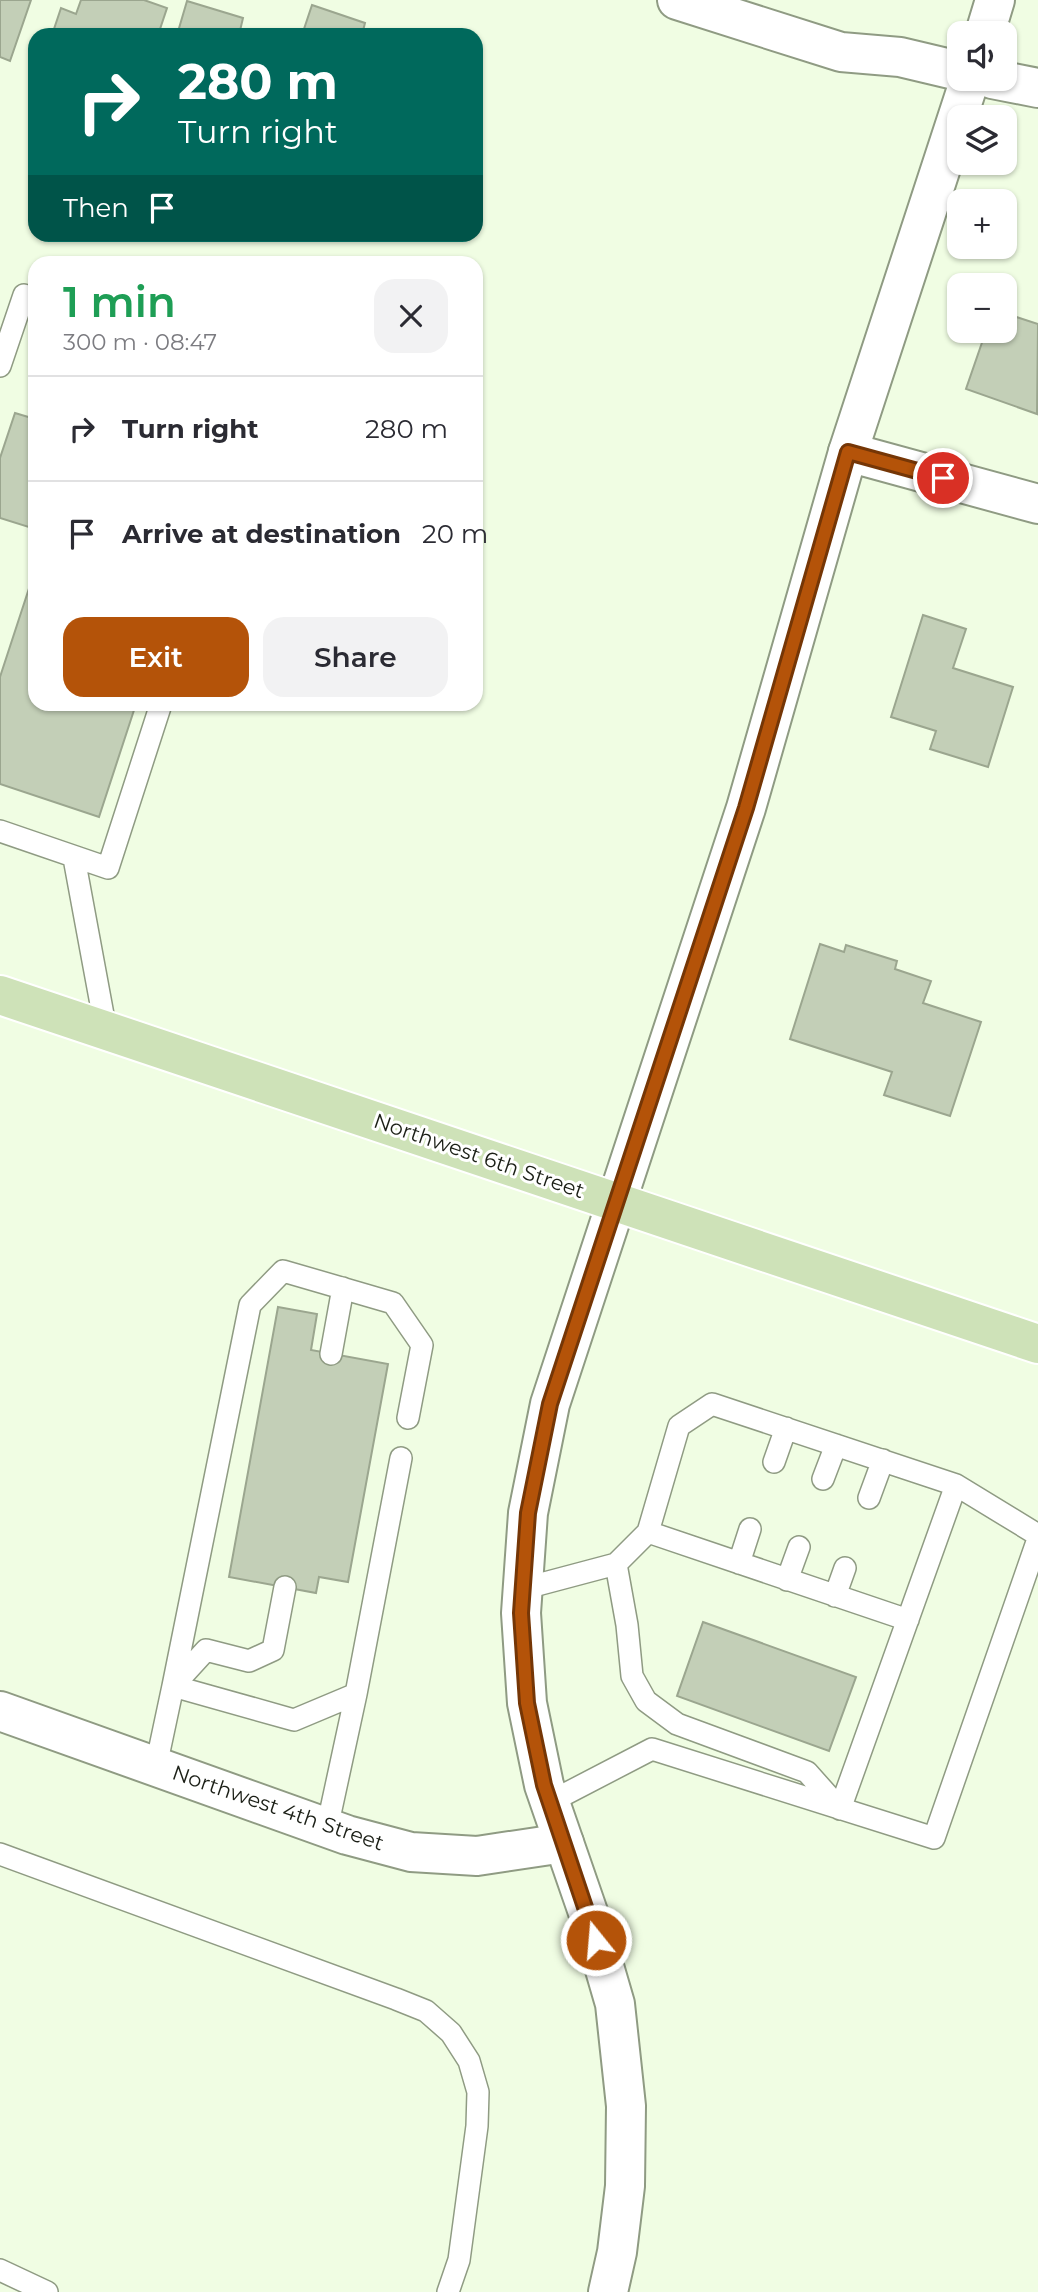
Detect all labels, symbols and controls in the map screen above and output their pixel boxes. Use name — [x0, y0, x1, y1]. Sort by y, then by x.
map controls — [947, 21, 1017, 343]
button: sound — [947, 21, 1017, 91]
text: 280 m — [178, 52, 338, 111]
icon: right — [63, 56, 154, 147]
button: layers — [947, 105, 1017, 175]
text: Turn right — [178, 112, 338, 151]
icon: arrive — [143, 189, 181, 227]
button: + — [947, 189, 1017, 259]
text: Then — [63, 192, 129, 224]
button: − — [947, 273, 1017, 343]
text: 1 min — [63, 276, 176, 328]
button: close — [374, 279, 448, 353]
text: 300 m · 08:47 — [63, 328, 217, 356]
icon: right — [63, 410, 101, 448]
text: Turn right — [122, 413, 258, 445]
text: 280 m — [365, 413, 448, 445]
pin — [913, 448, 973, 508]
icon: arrive — [924, 459, 962, 497]
icon: arrive — [63, 515, 101, 553]
text: Arrive at destination — [122, 518, 401, 550]
text: 20 m — [422, 518, 488, 550]
button: Exit — [63, 617, 249, 697]
button: Share — [263, 617, 448, 697]
street label: Northwest 6th Street — [371, 1108, 588, 1203]
street label: Northwest 4th Street — [169, 1760, 387, 1856]
position arrow — [559, 1903, 633, 1977]

